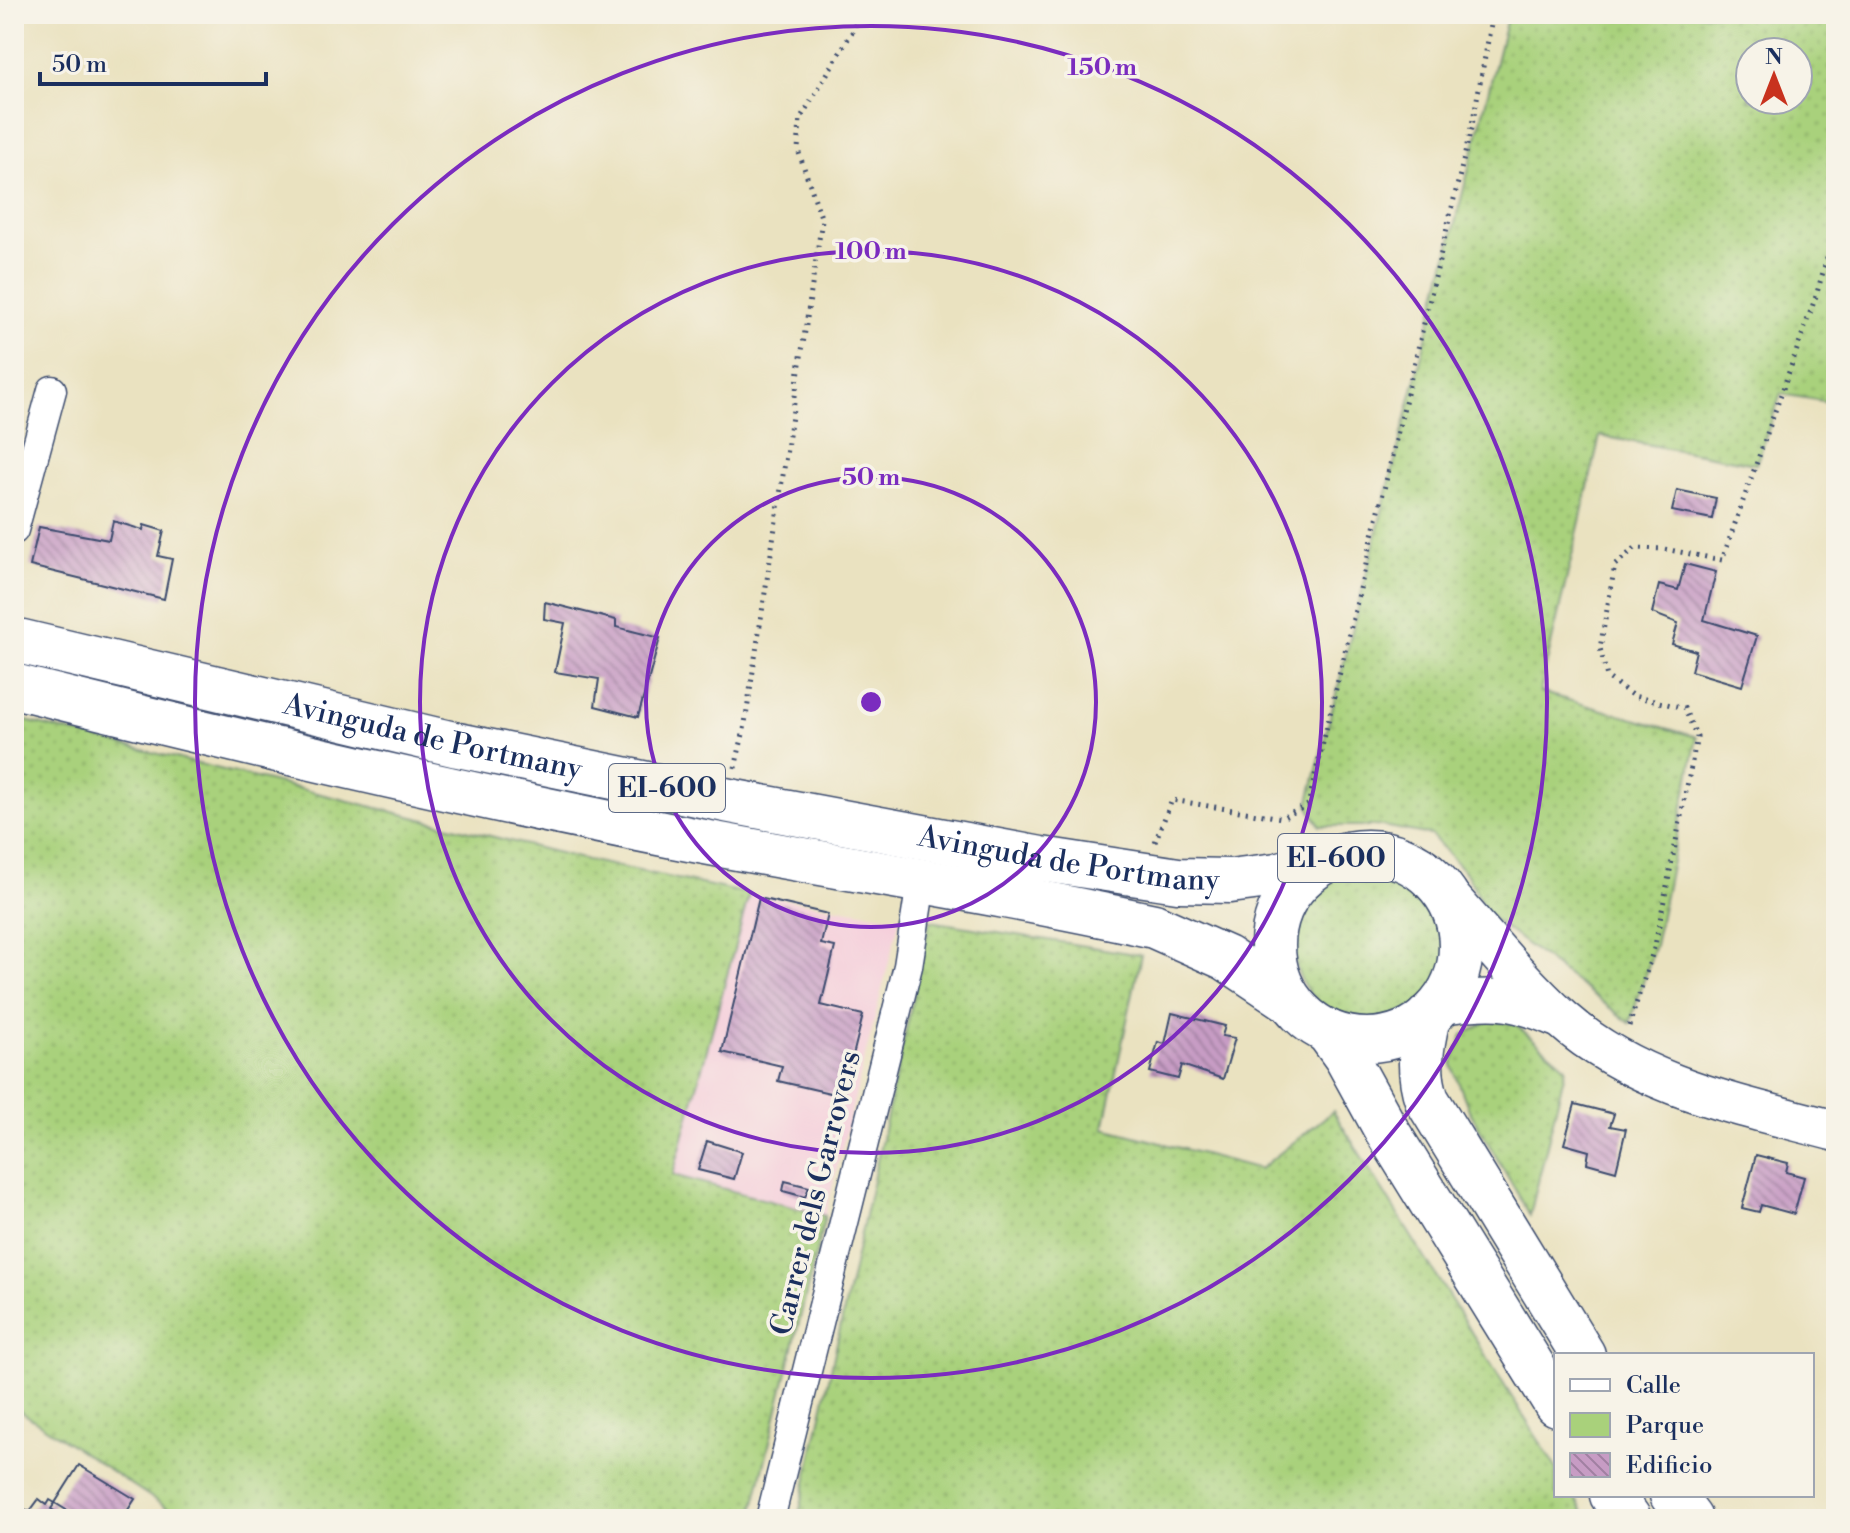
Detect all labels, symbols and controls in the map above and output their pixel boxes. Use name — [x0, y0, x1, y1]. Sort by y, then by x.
scale bar — [40, 36, 266, 86]
north arrow — [1734, 36, 1814, 116]
text: N — [1765, 44, 1783, 71]
text: 50 m — [52, 50, 107, 80]
text: 150 m — [1067, 53, 1137, 83]
text: 100 m — [835, 237, 907, 267]
text: 50 m — [842, 463, 900, 493]
street label: Avinguda de Portmany — [279, 685, 586, 789]
centre of rings — [857, 688, 885, 716]
road number: EI-600 — [609, 764, 725, 812]
street label: Avinguda de Portmany — [914, 817, 1220, 900]
road number: EI-600 — [1278, 834, 1394, 882]
street label: Carrer dels Garrovers — [762, 1047, 870, 1339]
legend — [1554, 1353, 1814, 1497]
text: Calle — [1626, 1371, 1681, 1401]
text: Parque — [1626, 1411, 1704, 1441]
text: Edificio — [1626, 1451, 1712, 1481]

